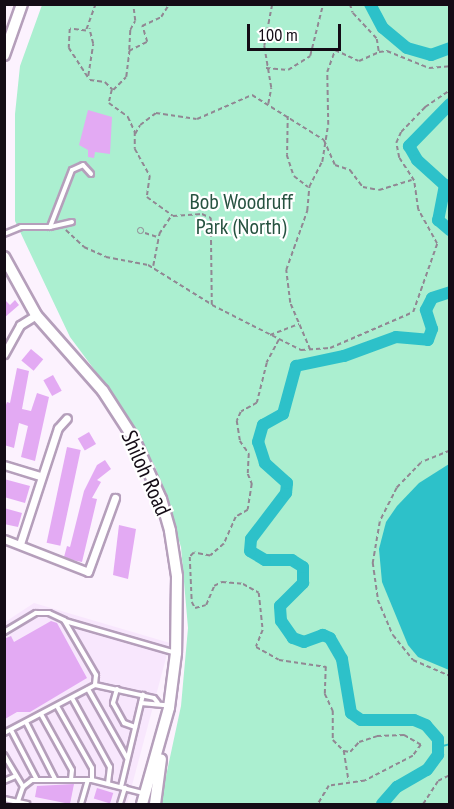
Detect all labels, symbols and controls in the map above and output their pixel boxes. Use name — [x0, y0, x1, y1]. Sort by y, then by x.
scale bar — [250, 12, 344, 50]
text: 100 m — [258, 23, 298, 46]
park label: Bob Woodruff Park (North) — [189, 188, 293, 240]
street label: Shiloh Road — [116, 426, 176, 520]

